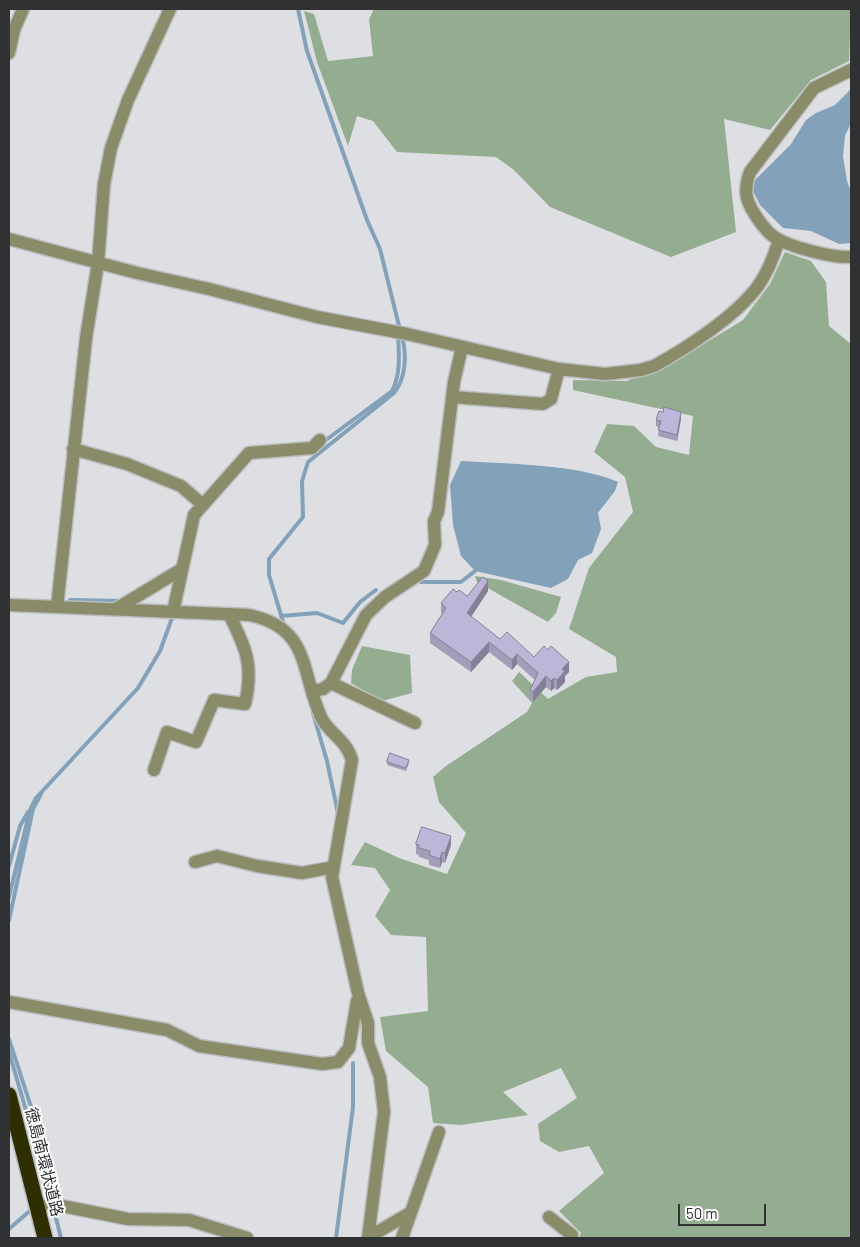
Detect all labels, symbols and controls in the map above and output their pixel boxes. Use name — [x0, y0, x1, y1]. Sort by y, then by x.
street label: 徳島南環状道路 — [21, 1105, 67, 1219]
scale bar — [680, 1194, 768, 1226]
text: 50 m — [686, 1204, 718, 1222]

